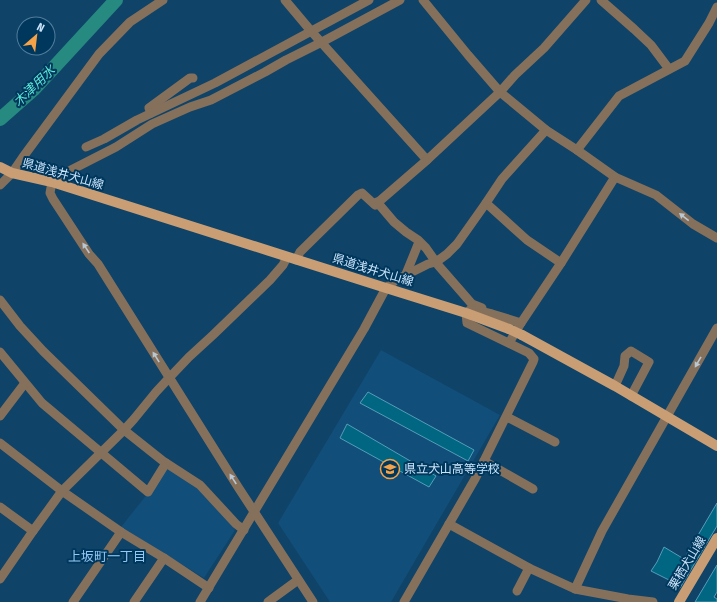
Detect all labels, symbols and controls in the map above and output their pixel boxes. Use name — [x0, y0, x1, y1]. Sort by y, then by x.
north arrow — [16, 16, 56, 56]
text: N — [34, 20, 46, 35]
water label: 木津用水 — [10, 61, 59, 109]
street label: 県道浅井犬山線 — [21, 156, 105, 192]
one-way arrow — [679, 213, 690, 221]
one-way arrow — [82, 243, 90, 253]
street label: 県道浅井犬山線 — [331, 251, 415, 289]
one-way arrow — [153, 351, 160, 363]
one-way arrow — [694, 356, 701, 368]
school or university icon: 県立犬山高等学校 — [379, 458, 401, 480]
place label: 県立犬山高等学校 — [404, 462, 500, 476]
one-way arrow — [229, 474, 237, 484]
street label: 栗栖犬山線 — [666, 534, 708, 592]
district label: 上坂町一丁目 — [68, 549, 146, 564]

